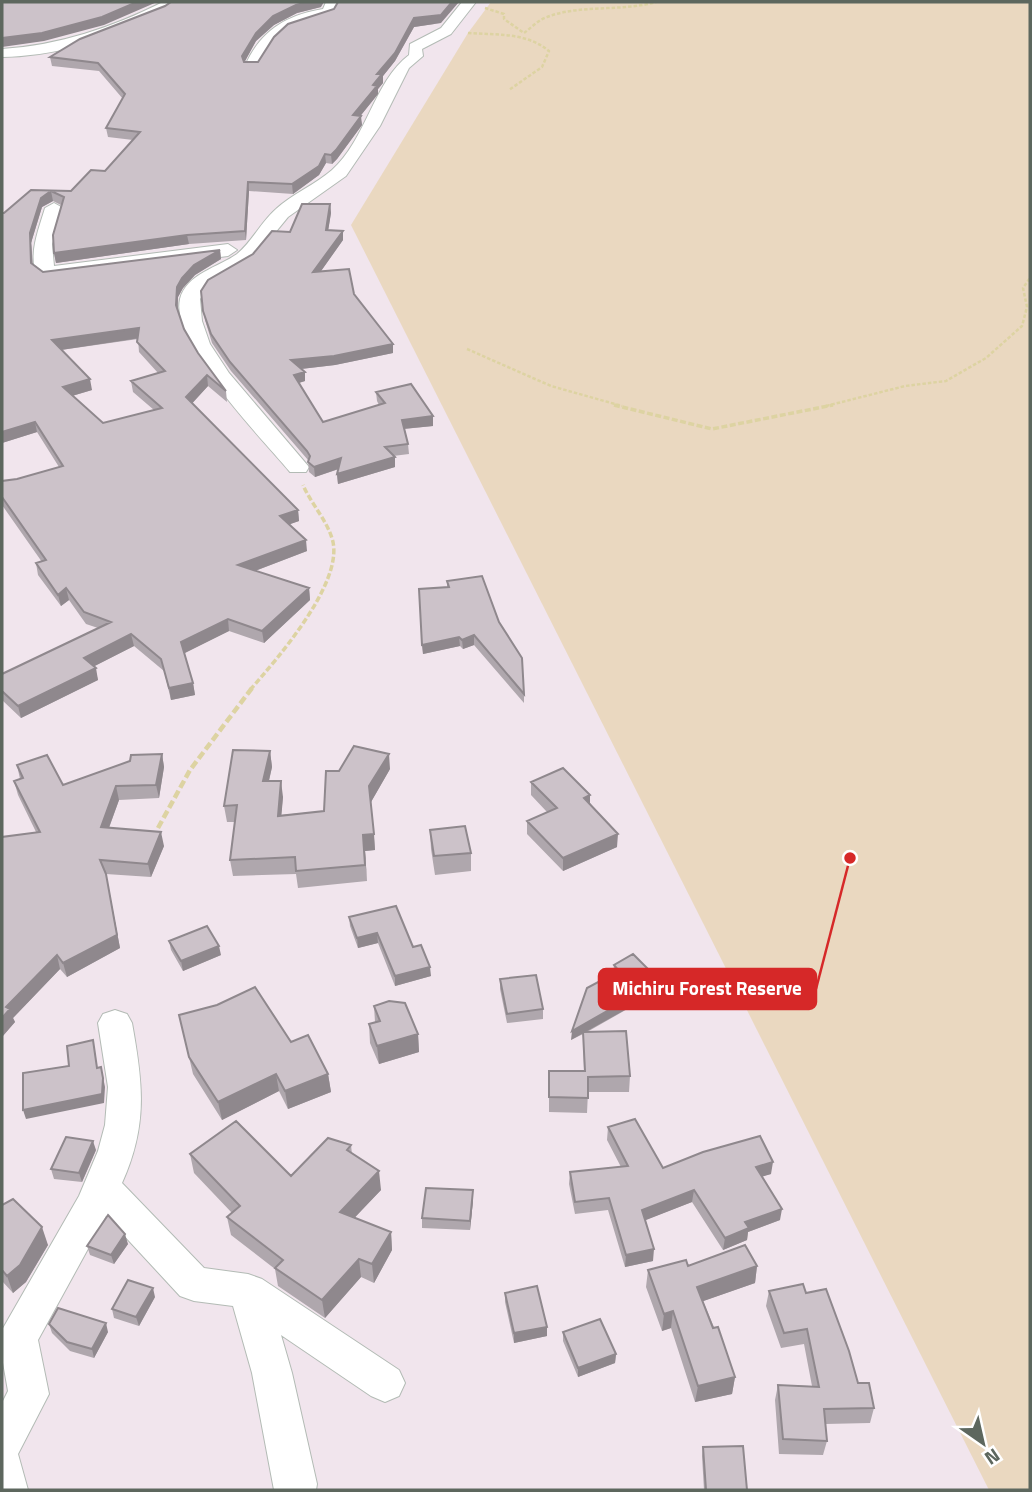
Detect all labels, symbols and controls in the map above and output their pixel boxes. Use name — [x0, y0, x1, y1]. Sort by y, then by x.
callout: Michiru Forest Reserve — [599, 969, 816, 1009]
text: Michiru Forest Reserve — [612, 973, 802, 1002]
north arrow — [948, 1408, 1018, 1478]
text: N — [979, 1442, 1006, 1473]

